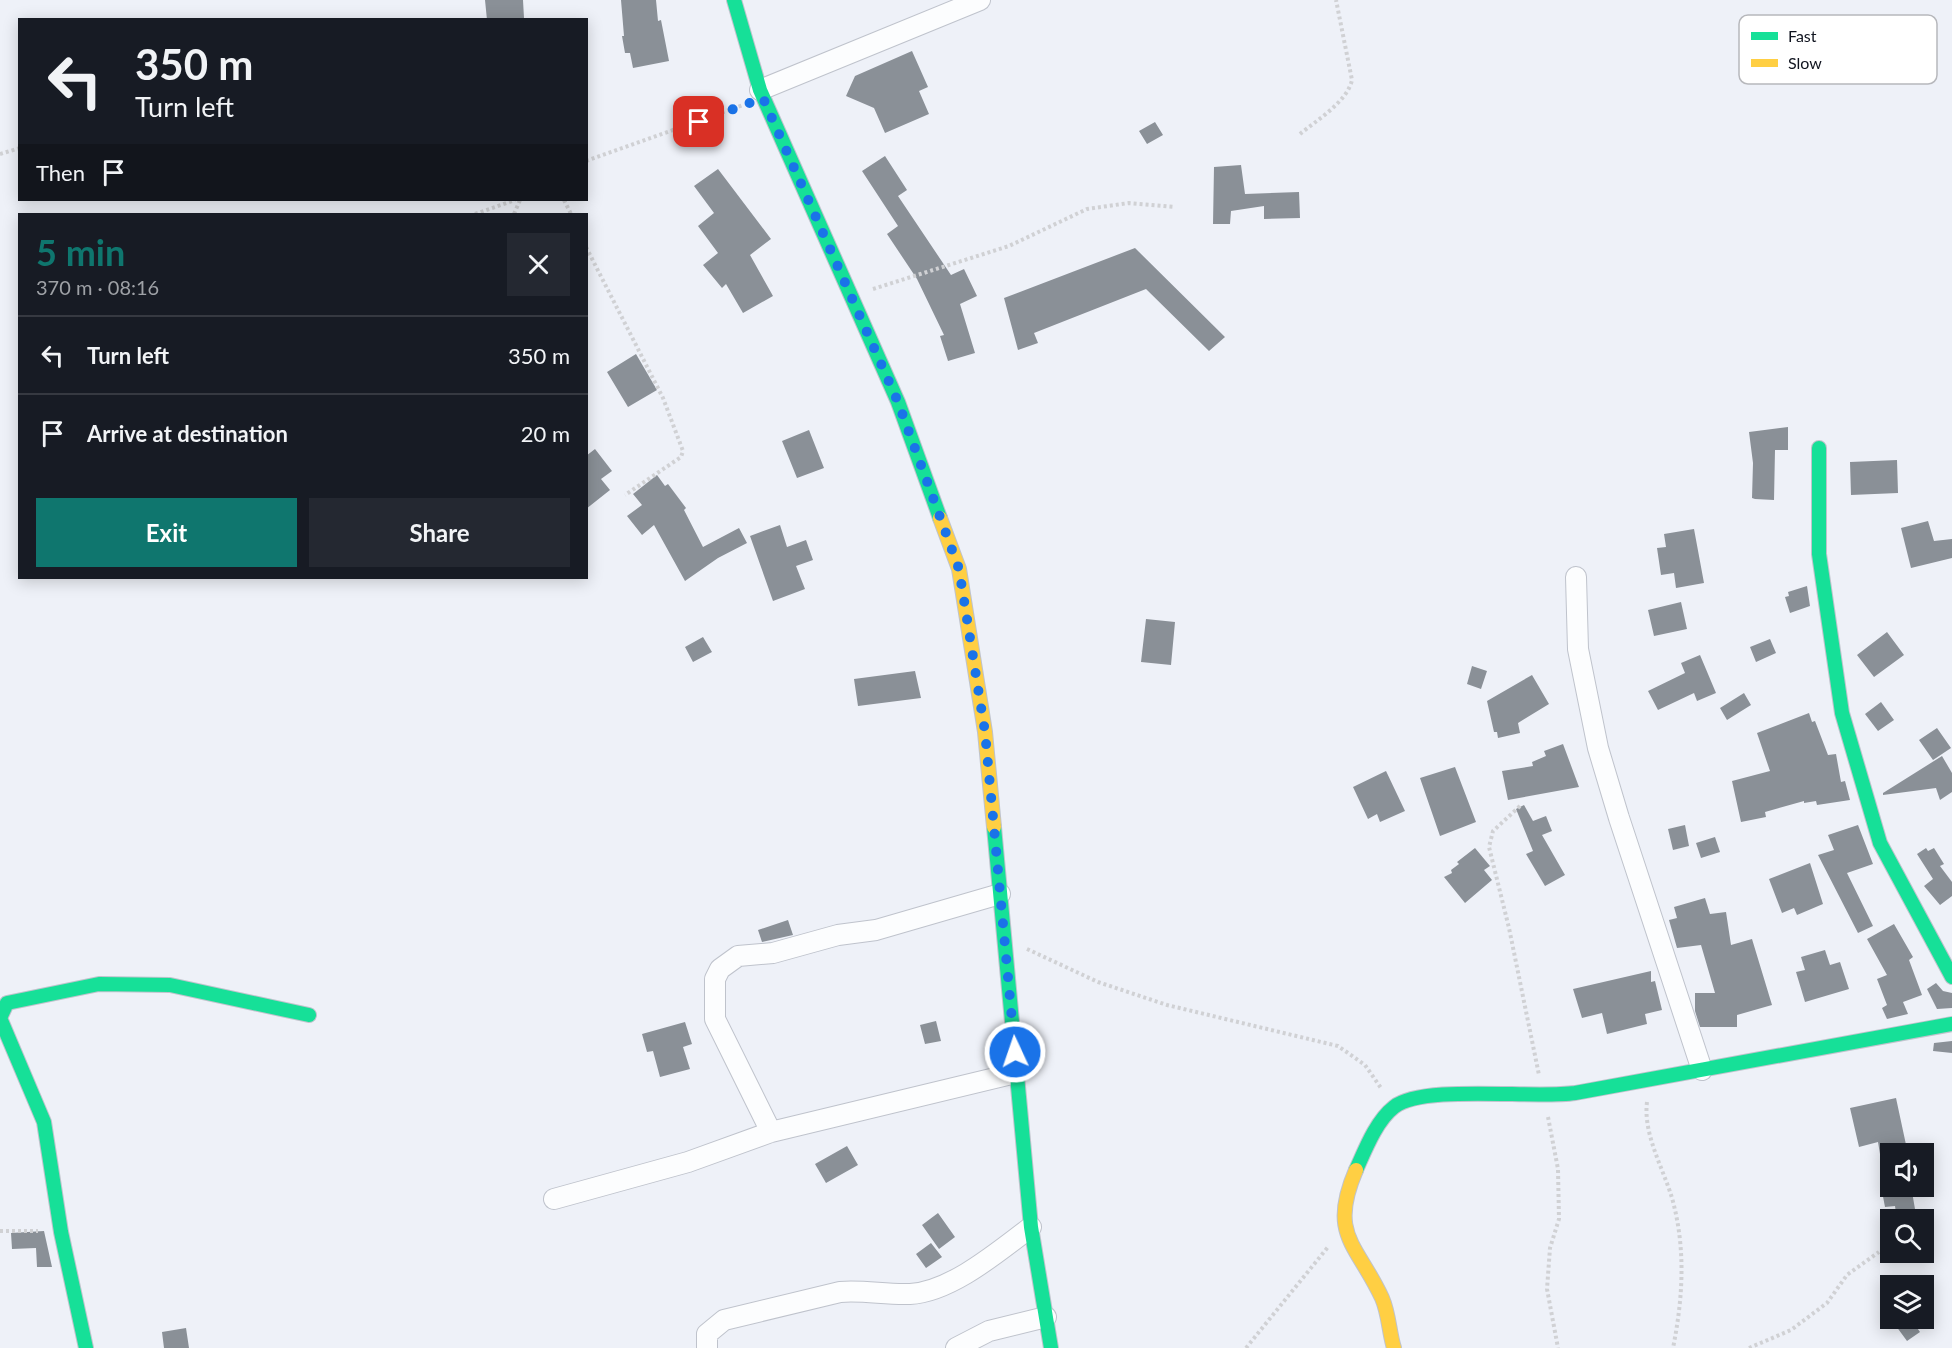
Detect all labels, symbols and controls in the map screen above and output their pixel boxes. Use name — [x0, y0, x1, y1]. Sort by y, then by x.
legend — [1739, 15, 1937, 84]
text: Fast — [1788, 26, 1817, 45]
text: 350 m — [135, 39, 253, 89]
icon: left — [36, 42, 114, 120]
text: Slow — [1788, 53, 1822, 72]
text: Turn left — [135, 90, 234, 123]
pin — [673, 96, 724, 147]
icon: arrive — [682, 105, 715, 138]
icon: arrive — [97, 156, 130, 189]
text: Then — [36, 159, 85, 186]
text: 5 min — [36, 230, 125, 274]
button: close — [507, 233, 570, 296]
text: 370 m · 08:16 — [36, 275, 159, 299]
icon: left — [36, 339, 69, 372]
text: Turn left — [87, 342, 169, 369]
text: 350 m — [508, 342, 570, 369]
icon: arrive — [36, 417, 69, 450]
text: Arrive at destination — [87, 420, 288, 447]
text: 20 m — [521, 420, 570, 447]
button: Exit — [36, 498, 297, 567]
button: Share — [309, 498, 570, 567]
position arrow — [983, 1020, 1047, 1084]
map controls — [1880, 1143, 1934, 1329]
button: sound — [1880, 1143, 1934, 1197]
button: search — [1880, 1209, 1934, 1263]
button: layers — [1880, 1275, 1934, 1329]

